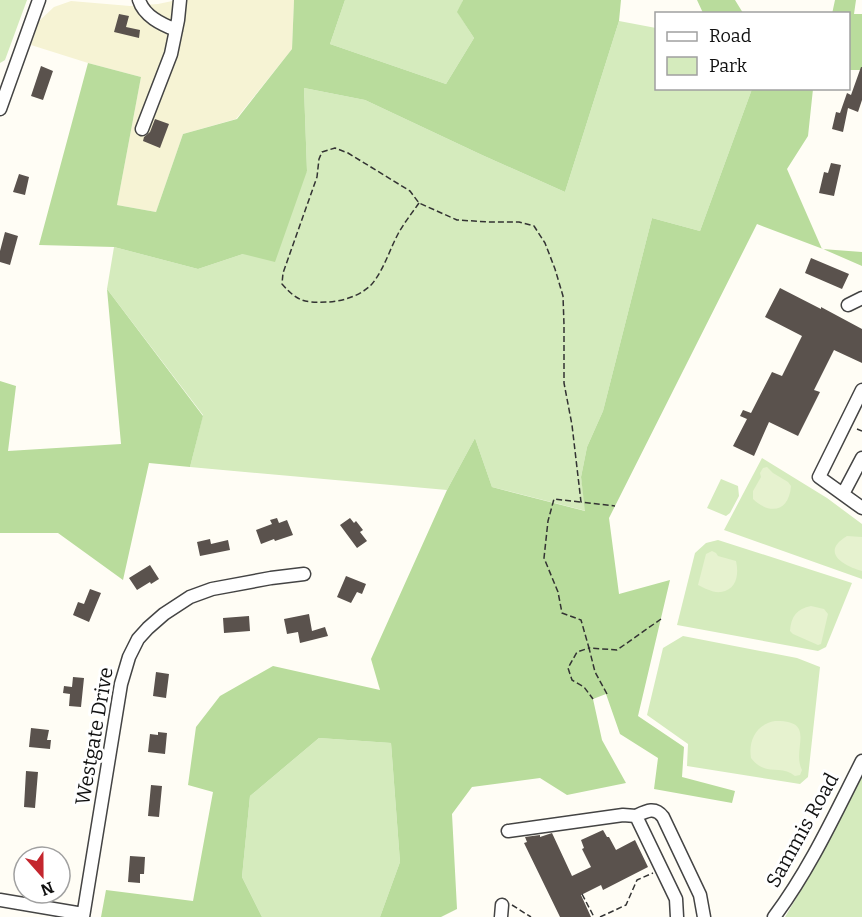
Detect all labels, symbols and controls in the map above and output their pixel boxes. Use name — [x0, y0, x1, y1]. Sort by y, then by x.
legend — [655, 12, 850, 90]
text: Road — [709, 25, 752, 47]
text: Park — [709, 55, 748, 77]
street label: Westgate Drive — [70, 665, 118, 807]
street label: Sammis Road — [761, 768, 843, 891]
north arrow — [12, 845, 72, 905]
text: N — [38, 877, 56, 900]

